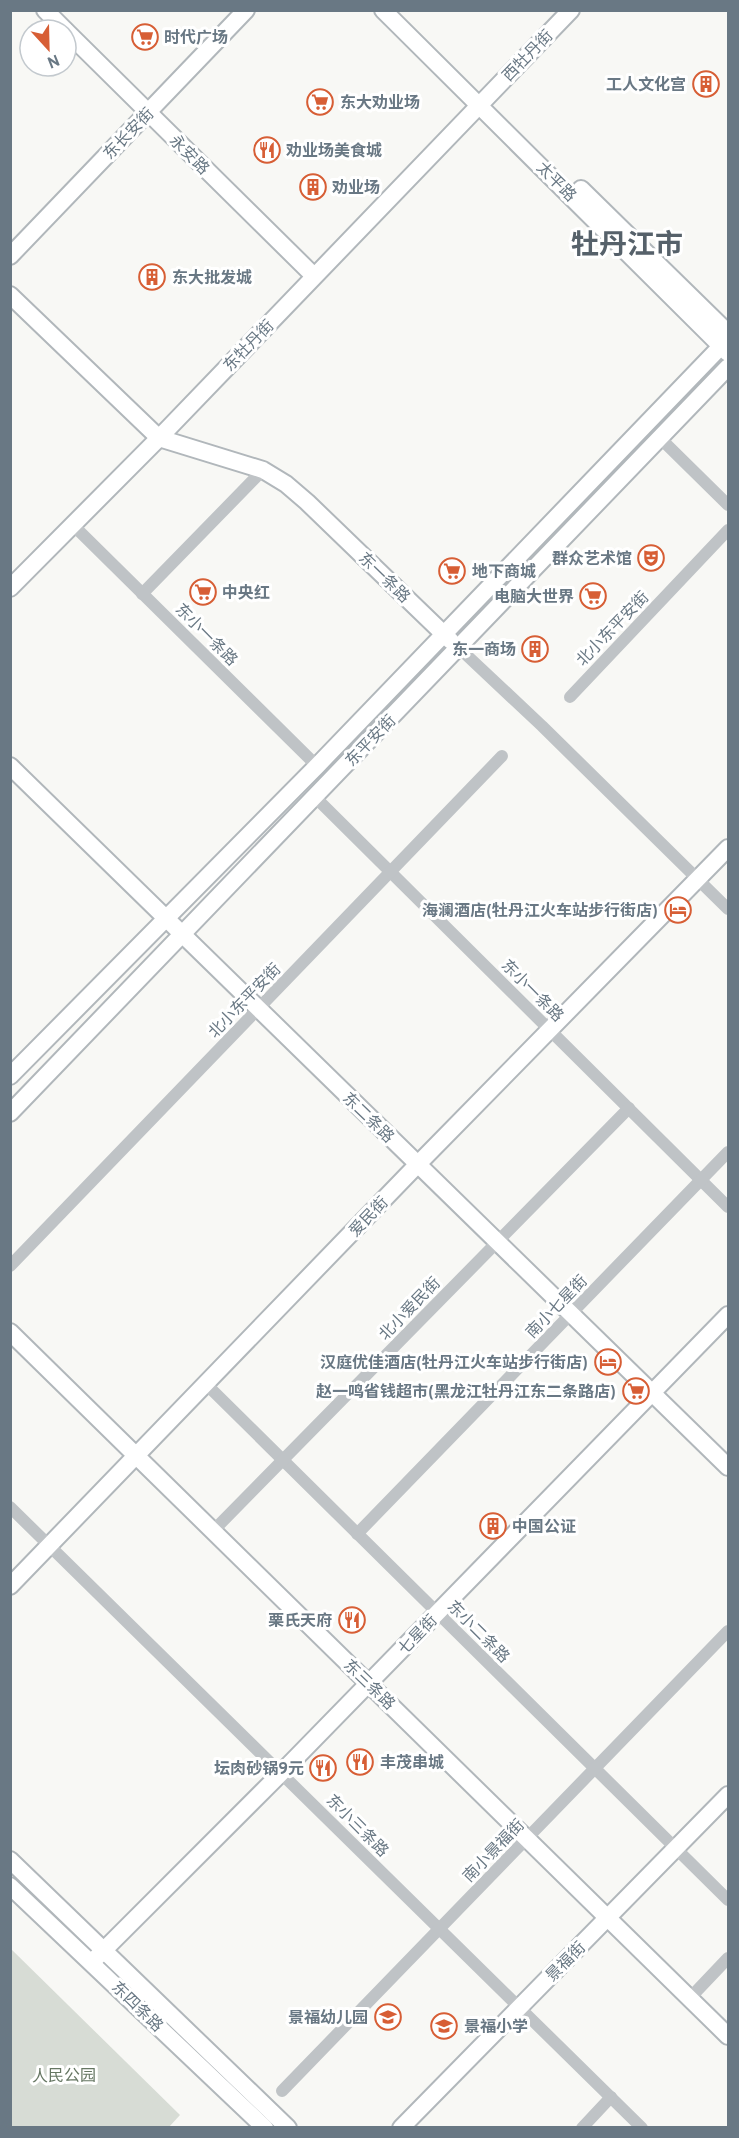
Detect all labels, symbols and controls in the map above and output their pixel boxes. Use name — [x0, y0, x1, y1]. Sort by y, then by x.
north arrow — [18, 18, 78, 78]
supermarket icon: 时代广场 — [130, 22, 160, 52]
street label: 西牡丹街 — [499, 26, 558, 86]
place label: 时代广场 — [164, 28, 228, 49]
text: N — [44, 49, 62, 71]
building icon: 工人文化宫 — [691, 69, 721, 99]
place label: 工人文化宫 — [606, 75, 686, 96]
supermarket icon: 东大劝业场 — [305, 87, 335, 117]
place label: 东大劝业场 — [340, 94, 420, 114]
street label: 东长安街 — [100, 104, 159, 164]
street label: 永安路 — [165, 131, 213, 179]
restaurant icon: 劝业场美食城 — [252, 135, 282, 165]
place label: 劝业场美食城 — [286, 141, 382, 162]
street label: 太平路 — [532, 158, 580, 206]
building icon: 劝业场 — [298, 172, 328, 202]
place label: 劝业场 — [332, 179, 380, 199]
district label: 牡丹江市 — [571, 229, 683, 265]
building icon: 东大批发城 — [137, 262, 167, 292]
place label: 东大批发城 — [172, 268, 252, 289]
street label: 东牡丹街 — [220, 316, 279, 376]
theatre icon: 群众艺术馆 — [636, 543, 666, 573]
street label: 东一条路 — [354, 549, 414, 608]
place label: 群众艺术馆 — [552, 550, 632, 570]
supermarket icon: 地下商城 — [437, 556, 467, 586]
place label: 地下商城 — [472, 562, 536, 583]
supermarket icon: 中央红 — [188, 577, 218, 607]
supermarket icon: 电脑大世界 — [578, 581, 608, 611]
place label: 中央红 — [222, 584, 270, 604]
place label: 电脑大世界 — [494, 588, 574, 608]
street label: 北小东平安街 — [573, 588, 654, 671]
street label: 东小一条路 — [170, 600, 241, 671]
building icon: 东一商场 — [520, 634, 550, 664]
place label: 东一商场 — [452, 641, 516, 661]
street label: 东平安街 — [342, 711, 401, 771]
hotel icon: 海澜酒店(牡丹江火车站步行街店) — [663, 895, 693, 925]
place label: 海澜酒店(牡丹江火车站步行街店) — [422, 902, 658, 922]
street label: 东小一条路 — [496, 956, 567, 1027]
street label: 北小东平安街 — [205, 960, 286, 1043]
street label: 东二条路 — [338, 1089, 398, 1148]
street label: 爱民街 — [346, 1193, 393, 1242]
street label: 南小七星街 — [522, 1272, 592, 1343]
street label: 北小爱民街 — [375, 1274, 445, 1345]
hotel icon: 汉庭优佳酒店(牡丹江火车站步行街店) — [593, 1347, 623, 1377]
place label: 汉庭优佳酒店(牡丹江火车站步行街店) — [320, 1353, 588, 1374]
supermarket icon: 赵一鸣省钱超市(黑龙江牡丹江东二条路店) — [621, 1376, 651, 1406]
place label: 赵一鸣省钱超市(黑龙江牡丹江东二条路店) — [316, 1382, 616, 1403]
building icon: 中国公证 — [478, 1511, 508, 1541]
place label: 中国公证 — [512, 1518, 576, 1538]
street label: 东小二条路 — [442, 1597, 513, 1668]
restaurant icon: 栗氏天府 — [337, 1605, 367, 1635]
street label: 七星街 — [395, 1611, 442, 1660]
place label: 栗氏天府 — [268, 1612, 332, 1632]
street label: 东三条路 — [339, 1656, 399, 1715]
restaurant icon: 丰茂串城 — [345, 1747, 375, 1777]
restaurant icon: 坛肉砂锅9元 — [308, 1753, 338, 1783]
place label: 丰茂串城 — [380, 1753, 444, 1774]
place label: 坛肉砂锅9元 — [214, 1760, 304, 1780]
street label: 东小三条路 — [321, 1791, 392, 1862]
street label: 南小景福街 — [459, 1816, 529, 1887]
street label: 景福街 — [542, 1938, 590, 1986]
street label: 东四条路 — [107, 1978, 167, 2037]
school or university icon: 景福幼儿园 — [373, 2002, 403, 2032]
place label: 景福幼儿园 — [288, 2008, 368, 2029]
school or university icon: 景福小学 — [429, 2011, 459, 2041]
place label: 景福小学 — [464, 2018, 528, 2038]
park label: 人民公园 — [32, 2067, 96, 2087]

